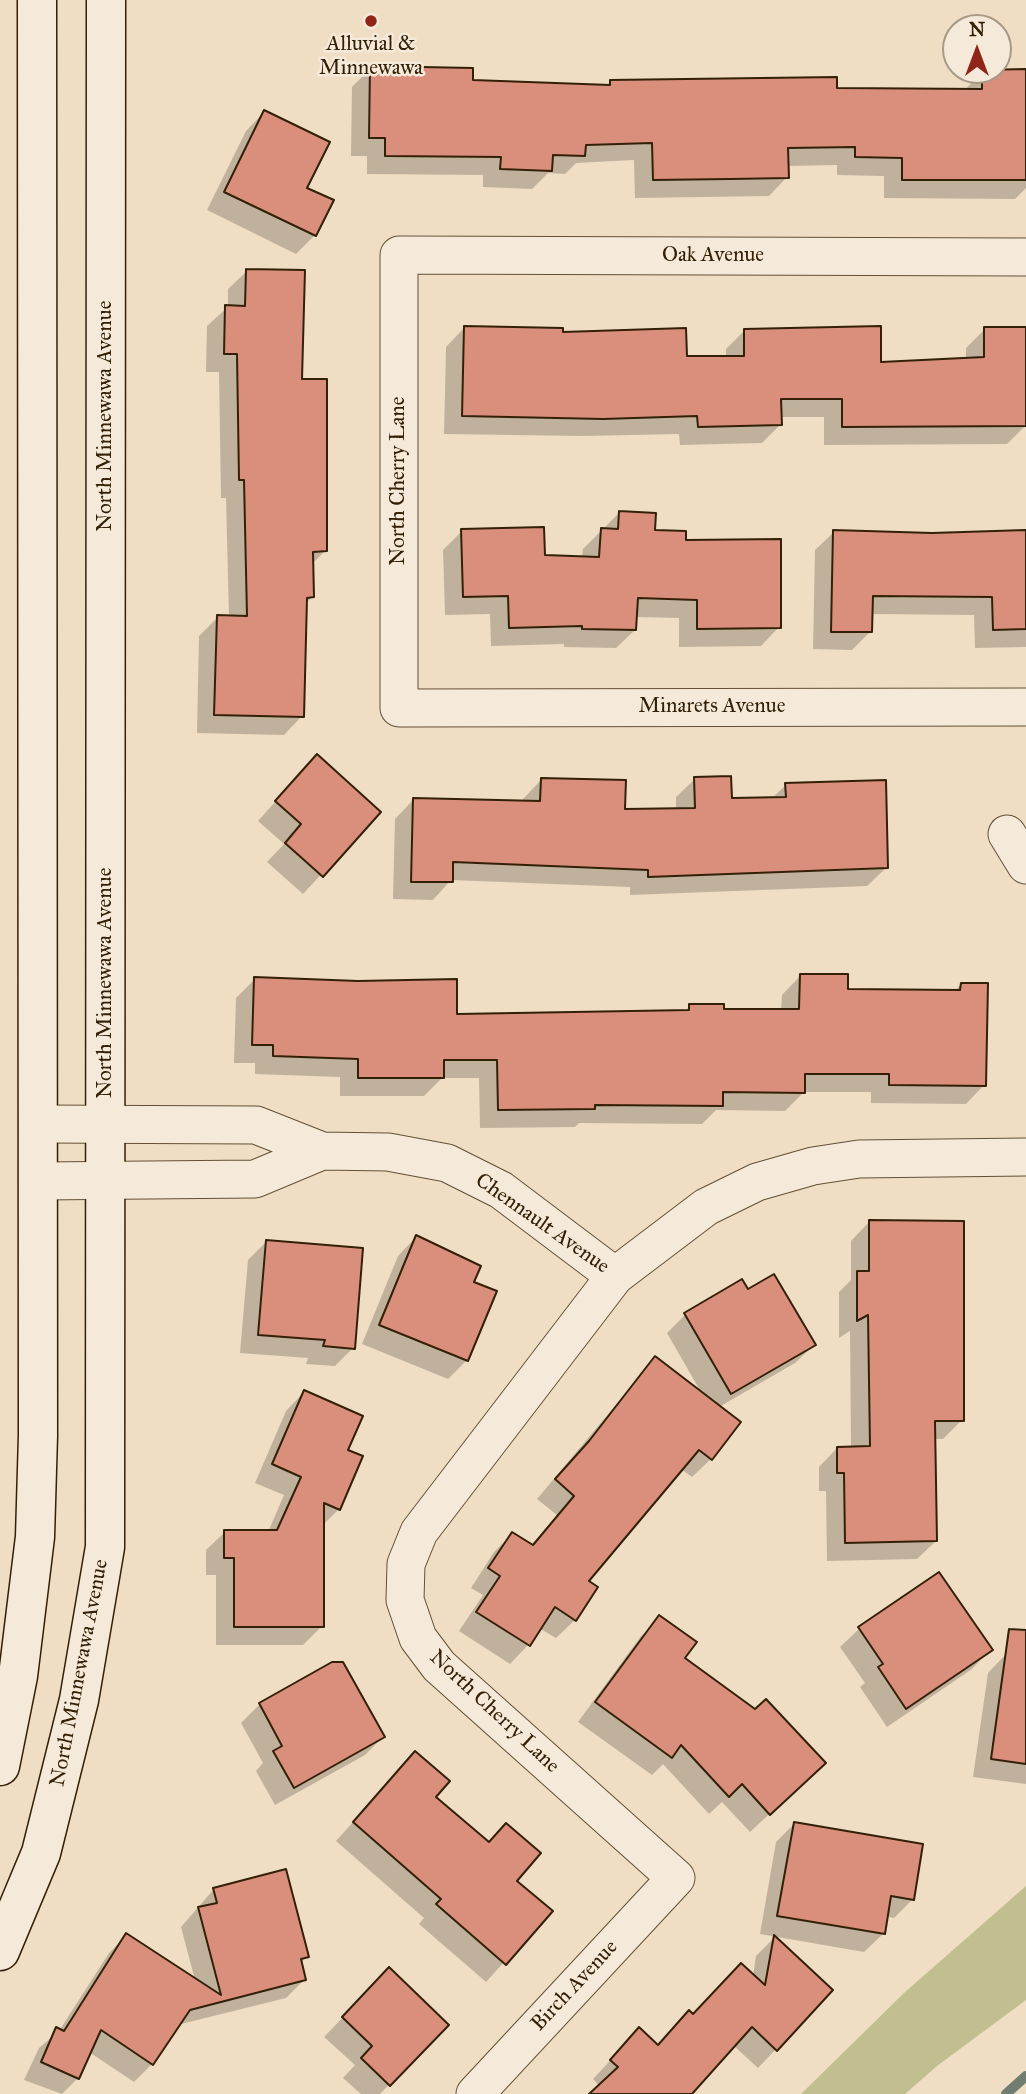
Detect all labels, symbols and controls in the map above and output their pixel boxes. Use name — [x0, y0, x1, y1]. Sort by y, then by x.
marker: Alluvial & Minnewawa — [363, 13, 379, 29]
north arrow — [942, 14, 1012, 84]
text: N — [969, 18, 985, 41]
place label: Alluvial & Minnewawa — [319, 32, 423, 82]
street label: Oak Avenue — [662, 243, 764, 269]
street label: North Minnewawa Avenue — [93, 300, 119, 532]
street label: North Cherry Lane — [386, 397, 412, 565]
street label: Minarets Avenue — [639, 694, 785, 720]
street label: North Minnewawa Avenue — [93, 867, 119, 1099]
street label: Chennault Avenue — [470, 1168, 614, 1280]
street label: North Minnewawa Avenue — [46, 1557, 114, 1789]
street label: North Cherry Lane — [424, 1645, 564, 1779]
street label: Birch Avenue — [526, 1935, 624, 2037]

